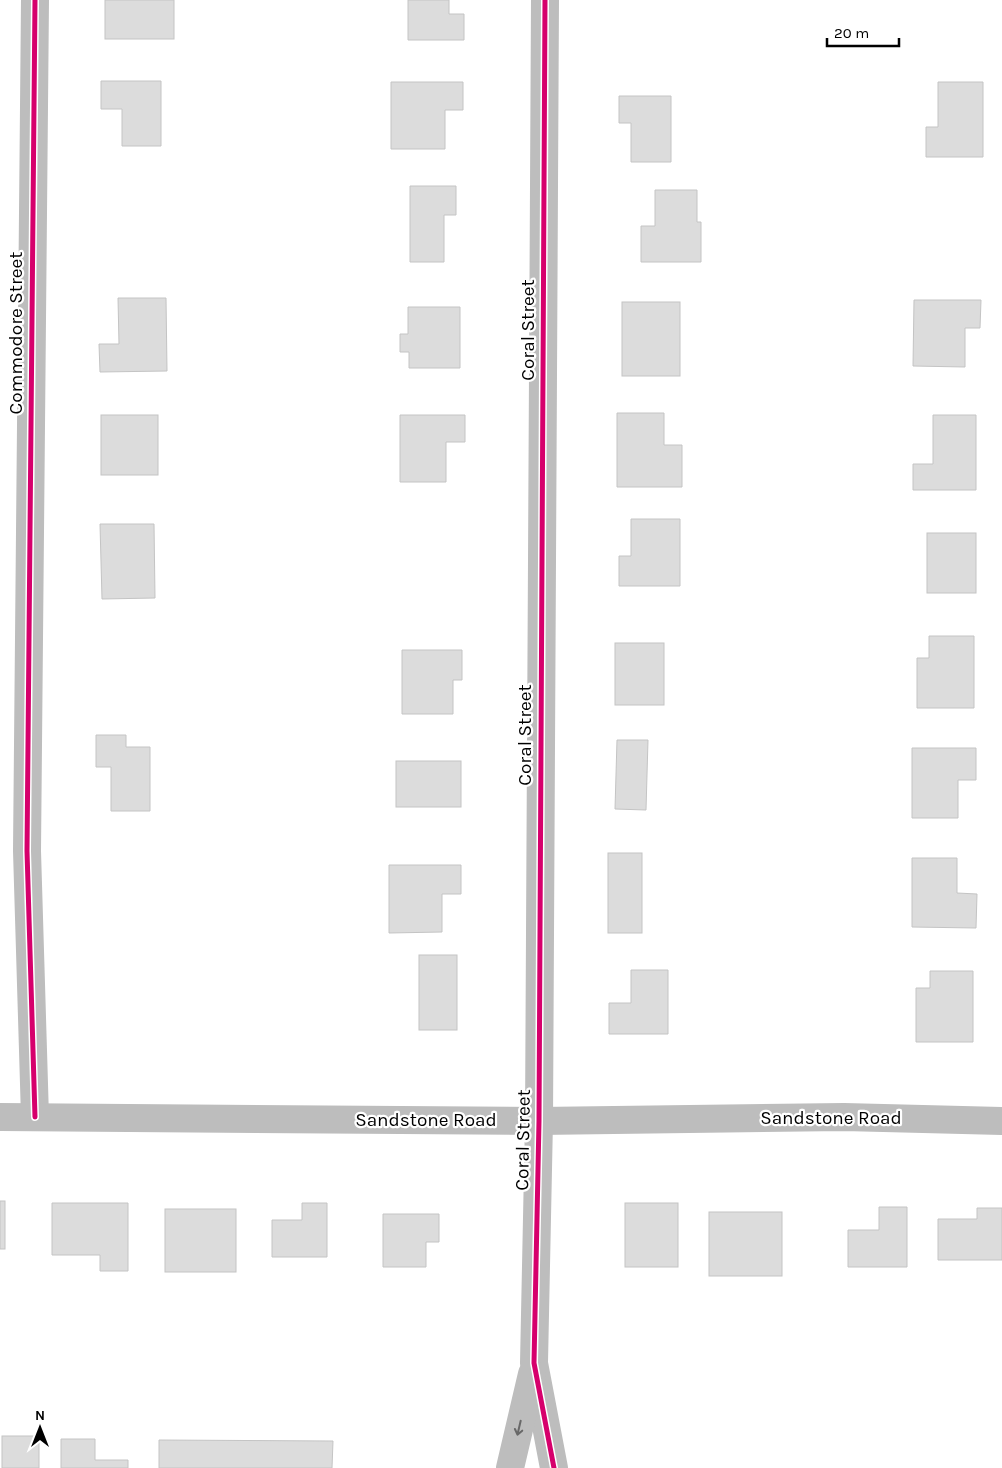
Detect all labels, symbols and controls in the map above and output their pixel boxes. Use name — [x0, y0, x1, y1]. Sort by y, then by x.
scale bar — [827, 15, 900, 47]
text: 20 m — [834, 24, 869, 42]
street label: Commodore Street — [5, 252, 27, 414]
street label: Coral Street — [517, 279, 539, 381]
street label: Coral Street — [514, 684, 536, 786]
street label: Coral Street — [511, 1089, 535, 1191]
street label: Sandstone Road — [760, 1107, 902, 1129]
street label: Sandstone Road — [355, 1109, 497, 1131]
north arrow — [15, 1403, 65, 1453]
text: N — [35, 1407, 45, 1424]
one-way arrow — [514, 1419, 523, 1435]

